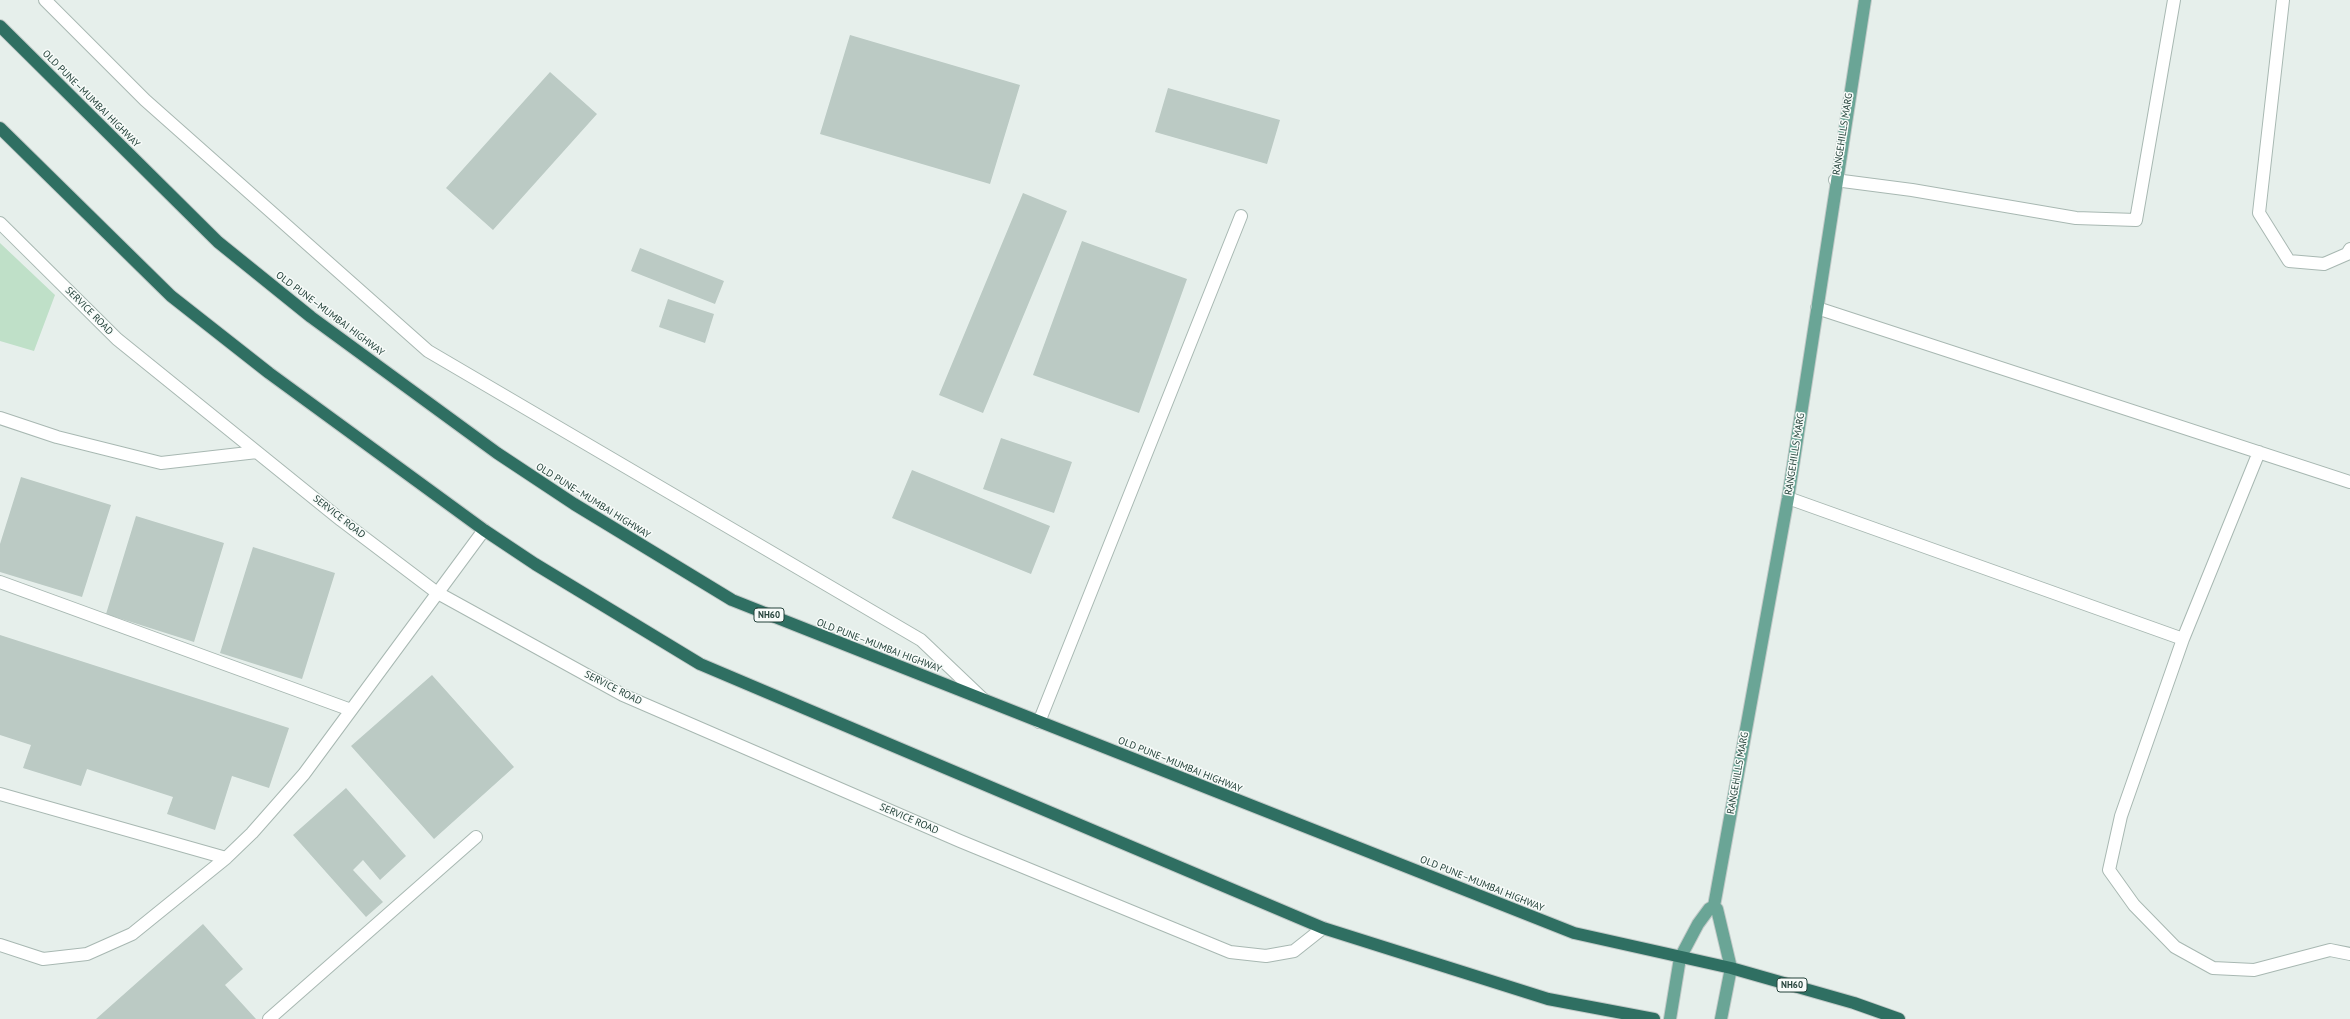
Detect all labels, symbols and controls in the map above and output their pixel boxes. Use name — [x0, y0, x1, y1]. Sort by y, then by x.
street label: OLD PUNE–MUMBAI HIGHWAY — [40, 48, 142, 150]
street label: RANGEHILLS MARG — [1831, 92, 1855, 176]
street label: OLD PUNE–MUMBAI HIGHWAY — [273, 269, 387, 359]
street label: SERVICE ROAD — [62, 284, 116, 338]
street label: RANGEHILLS MARG — [1783, 412, 1807, 496]
street label: OLD PUNE–MUMBAI HIGHWAY — [533, 461, 653, 541]
street label: SERVICE ROAD — [310, 493, 368, 541]
road number: NH60 — [754, 608, 784, 622]
street label: OLD PUNE–MUMBAI HIGHWAY — [815, 617, 943, 675]
street label: SERVICE ROAD — [582, 668, 644, 708]
street label: RANGEHILLS MARG — [1725, 731, 1751, 815]
street label: OLD PUNE–MUMBAI HIGHWAY — [1116, 735, 1244, 795]
street label: SERVICE ROAD — [878, 801, 940, 837]
street label: OLD PUNE–MUMBAI HIGHWAY — [1418, 854, 1546, 914]
road number: NH60 — [1777, 978, 1807, 992]

